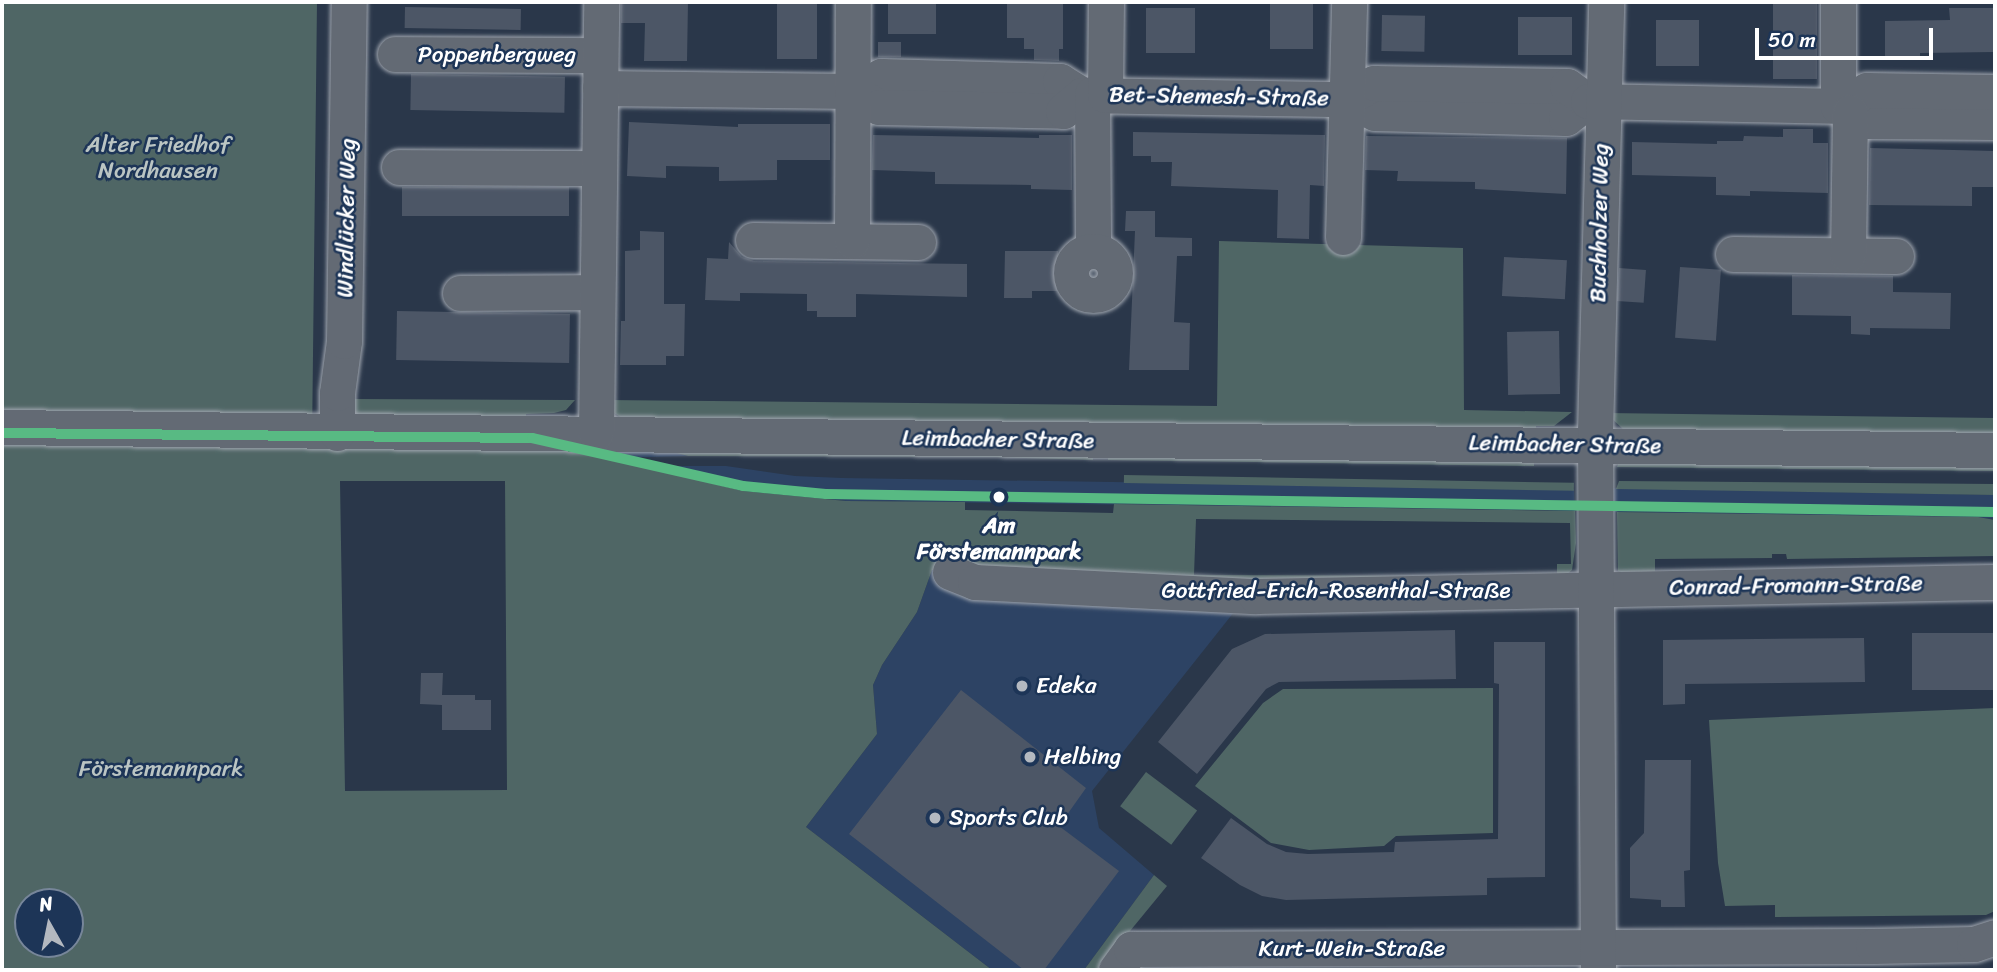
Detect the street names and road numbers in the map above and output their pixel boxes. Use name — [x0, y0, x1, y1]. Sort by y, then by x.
street label: Poppenbergweg — [418, 41, 576, 69]
street label: Bet-Shemesh-Straße — [1109, 81, 1329, 113]
street label: Windlücker Weg — [332, 138, 362, 298]
street label: Buchholzer Weg — [1585, 143, 1615, 303]
street label: Leimbacher Straße — [901, 425, 1095, 455]
street label: Leimbacher Straße — [1468, 430, 1662, 460]
street label: Conrad-Fromann-Straße — [1669, 570, 1923, 602]
street label: Gottfried-Erich-Rosenthal-Straße — [1161, 577, 1511, 605]
street label: Kurt-Wein-Straße — [1259, 935, 1445, 963]

